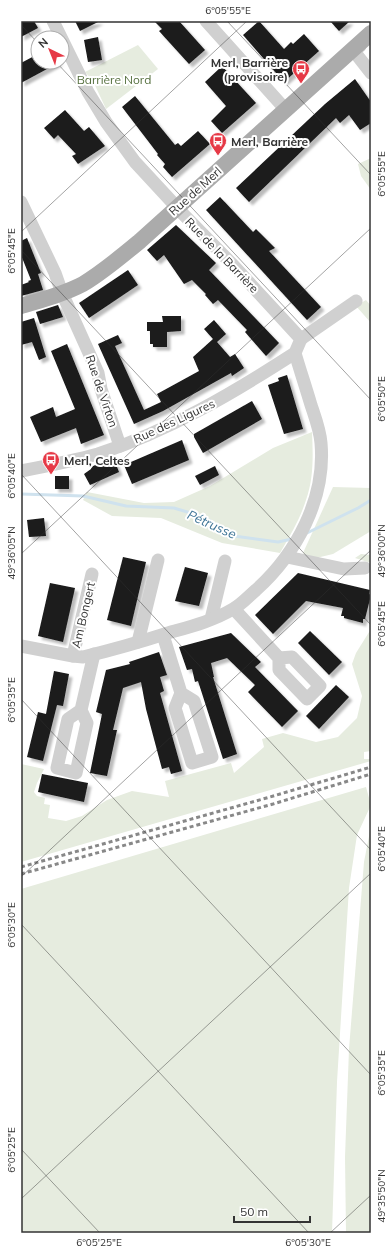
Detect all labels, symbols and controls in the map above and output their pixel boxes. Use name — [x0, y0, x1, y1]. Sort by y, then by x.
text: 6°05'55"E — [205, 4, 251, 17]
north arrow — [30, 30, 70, 70]
text: N — [35, 35, 51, 51]
place label: Merl, Barrière (provisoire) — [211, 55, 288, 84]
bus stop icon: Merl, Barrière (provisoire) — [291, 59, 311, 84]
park label: Barrière Nord — [77, 72, 151, 87]
bus stop icon: Merl, Barrière — [208, 131, 228, 156]
place label: Merl, Barrière — [231, 134, 309, 149]
text: 6°05'55"E — [375, 151, 388, 197]
street label: Rue de Merl — [166, 163, 224, 219]
street label: Rue de la Barrière — [182, 214, 262, 296]
text: 6°05'45"E — [5, 228, 18, 274]
street label: Rue de Virton — [83, 353, 121, 429]
text: 6°05'50"E — [375, 376, 388, 422]
street label: Rue des Ligures — [131, 396, 217, 446]
bus stop icon: Merl, Celtes — [41, 450, 61, 475]
text: 6°05'40"E — [5, 453, 18, 499]
place label: Merl, Celtes — [64, 453, 130, 468]
water label: Pétrusse — [185, 506, 239, 542]
text: 49°36'00"N — [375, 524, 388, 578]
text: 49°36'05"N — [5, 526, 18, 580]
street label: Am Bongert — [68, 581, 98, 649]
text: 6°05'45"E — [375, 601, 388, 647]
text: 6°05'35"E — [5, 677, 18, 723]
text: 6°05'40"E — [375, 826, 388, 872]
text: 6°05'30"E — [5, 902, 18, 948]
text: 6°05'35"E — [375, 1050, 388, 1096]
text: 6°05'25"E — [5, 1127, 18, 1173]
text: 49°35'50"N — [375, 1169, 388, 1223]
scale bar — [234, 1198, 310, 1224]
text: 50 m — [240, 1204, 268, 1219]
text: 6°05'25"E — [76, 1236, 122, 1249]
text: 6°05'30"E — [285, 1236, 331, 1249]

